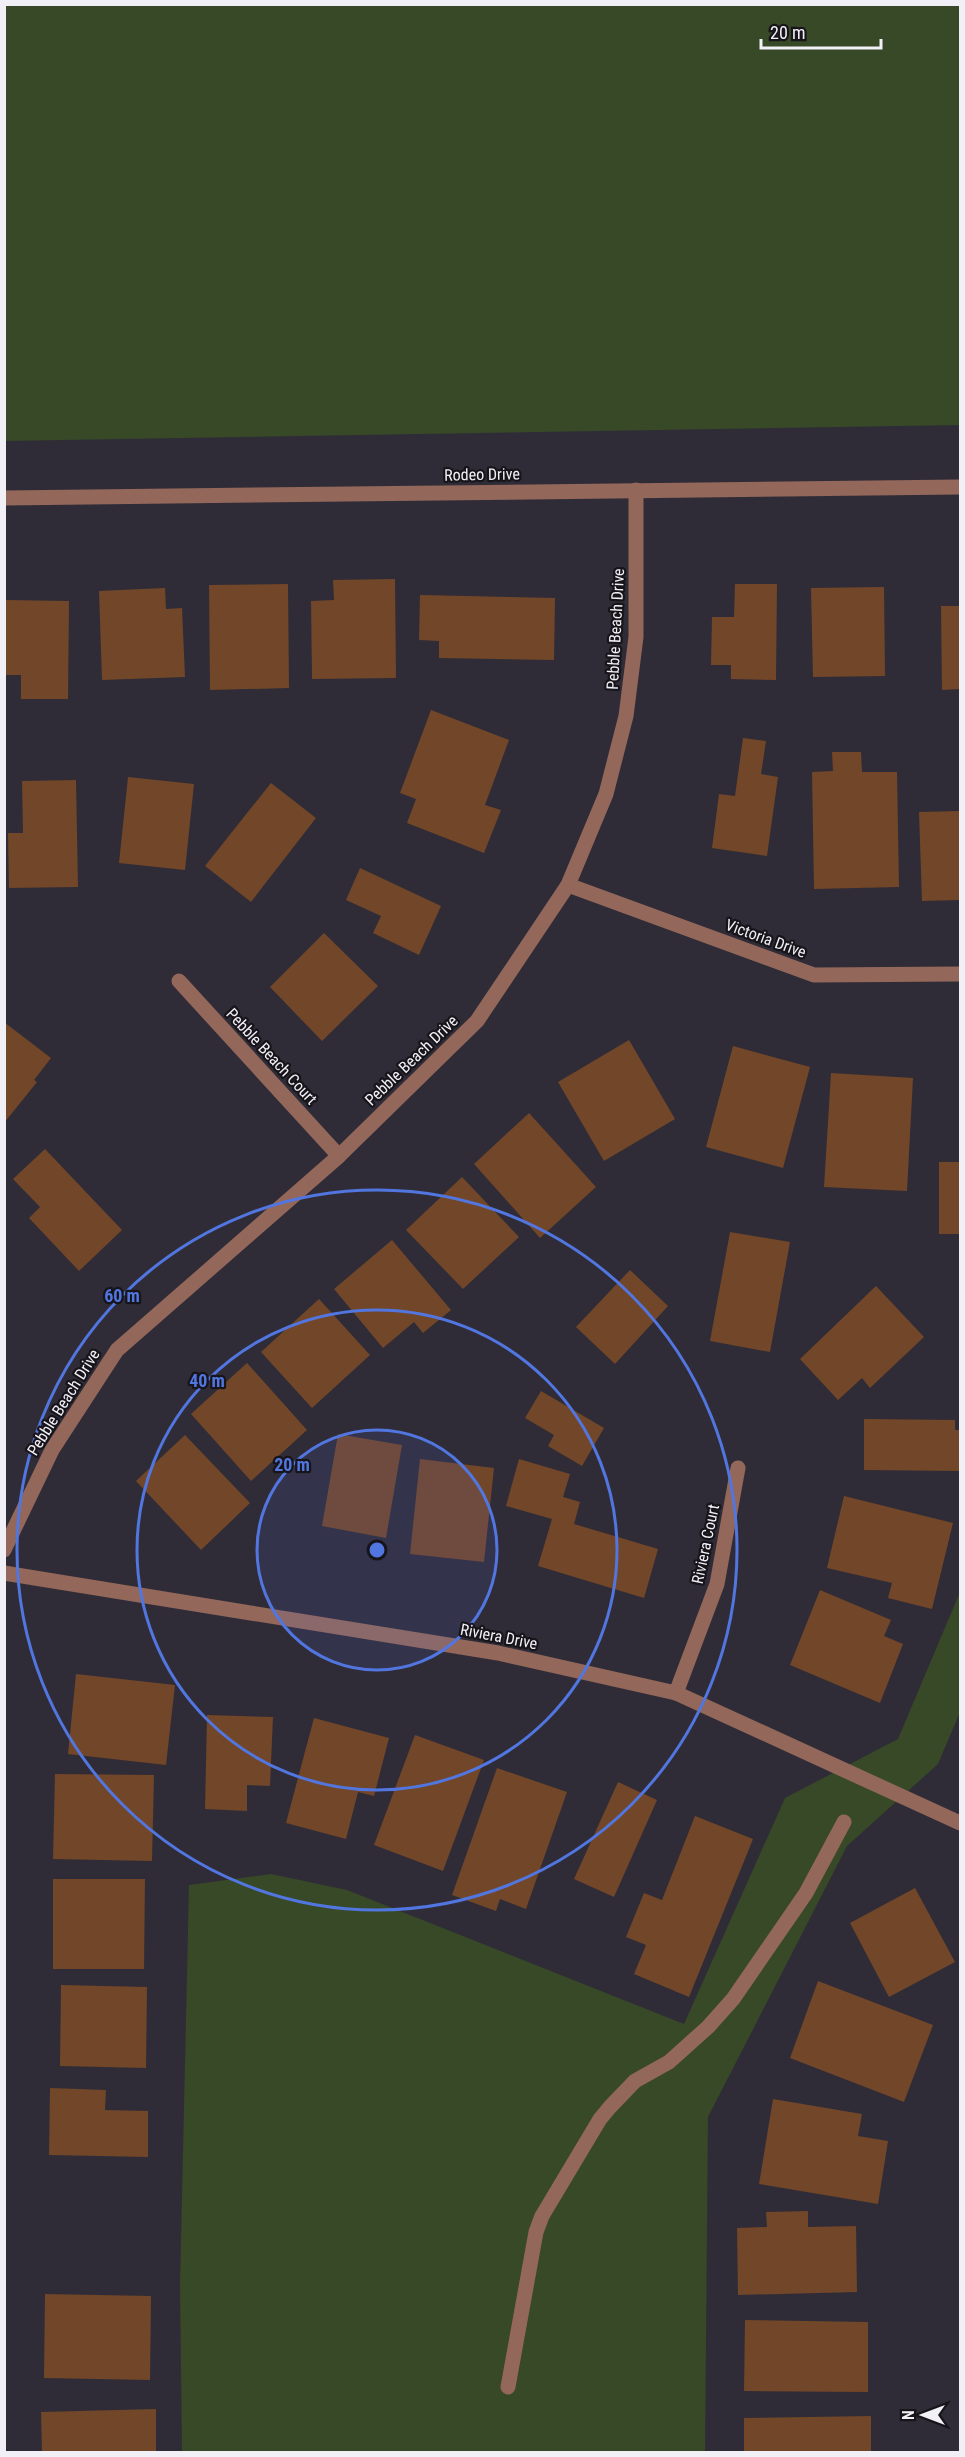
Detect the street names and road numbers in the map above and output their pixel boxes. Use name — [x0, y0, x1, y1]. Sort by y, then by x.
street label: Rodeo Drive — [444, 464, 520, 485]
street label: Pebble Beach Drive — [603, 568, 628, 690]
street label: Victoria Drive — [723, 915, 809, 962]
street label: Pebble Beach Court — [222, 1004, 321, 1109]
street label: Pebble Beach Drive — [361, 1011, 462, 1109]
street label: Pebble Beach Drive — [23, 1346, 104, 1459]
street label: Riviera Court — [688, 1502, 723, 1586]
street label: Riviera Drive — [459, 1620, 539, 1653]

